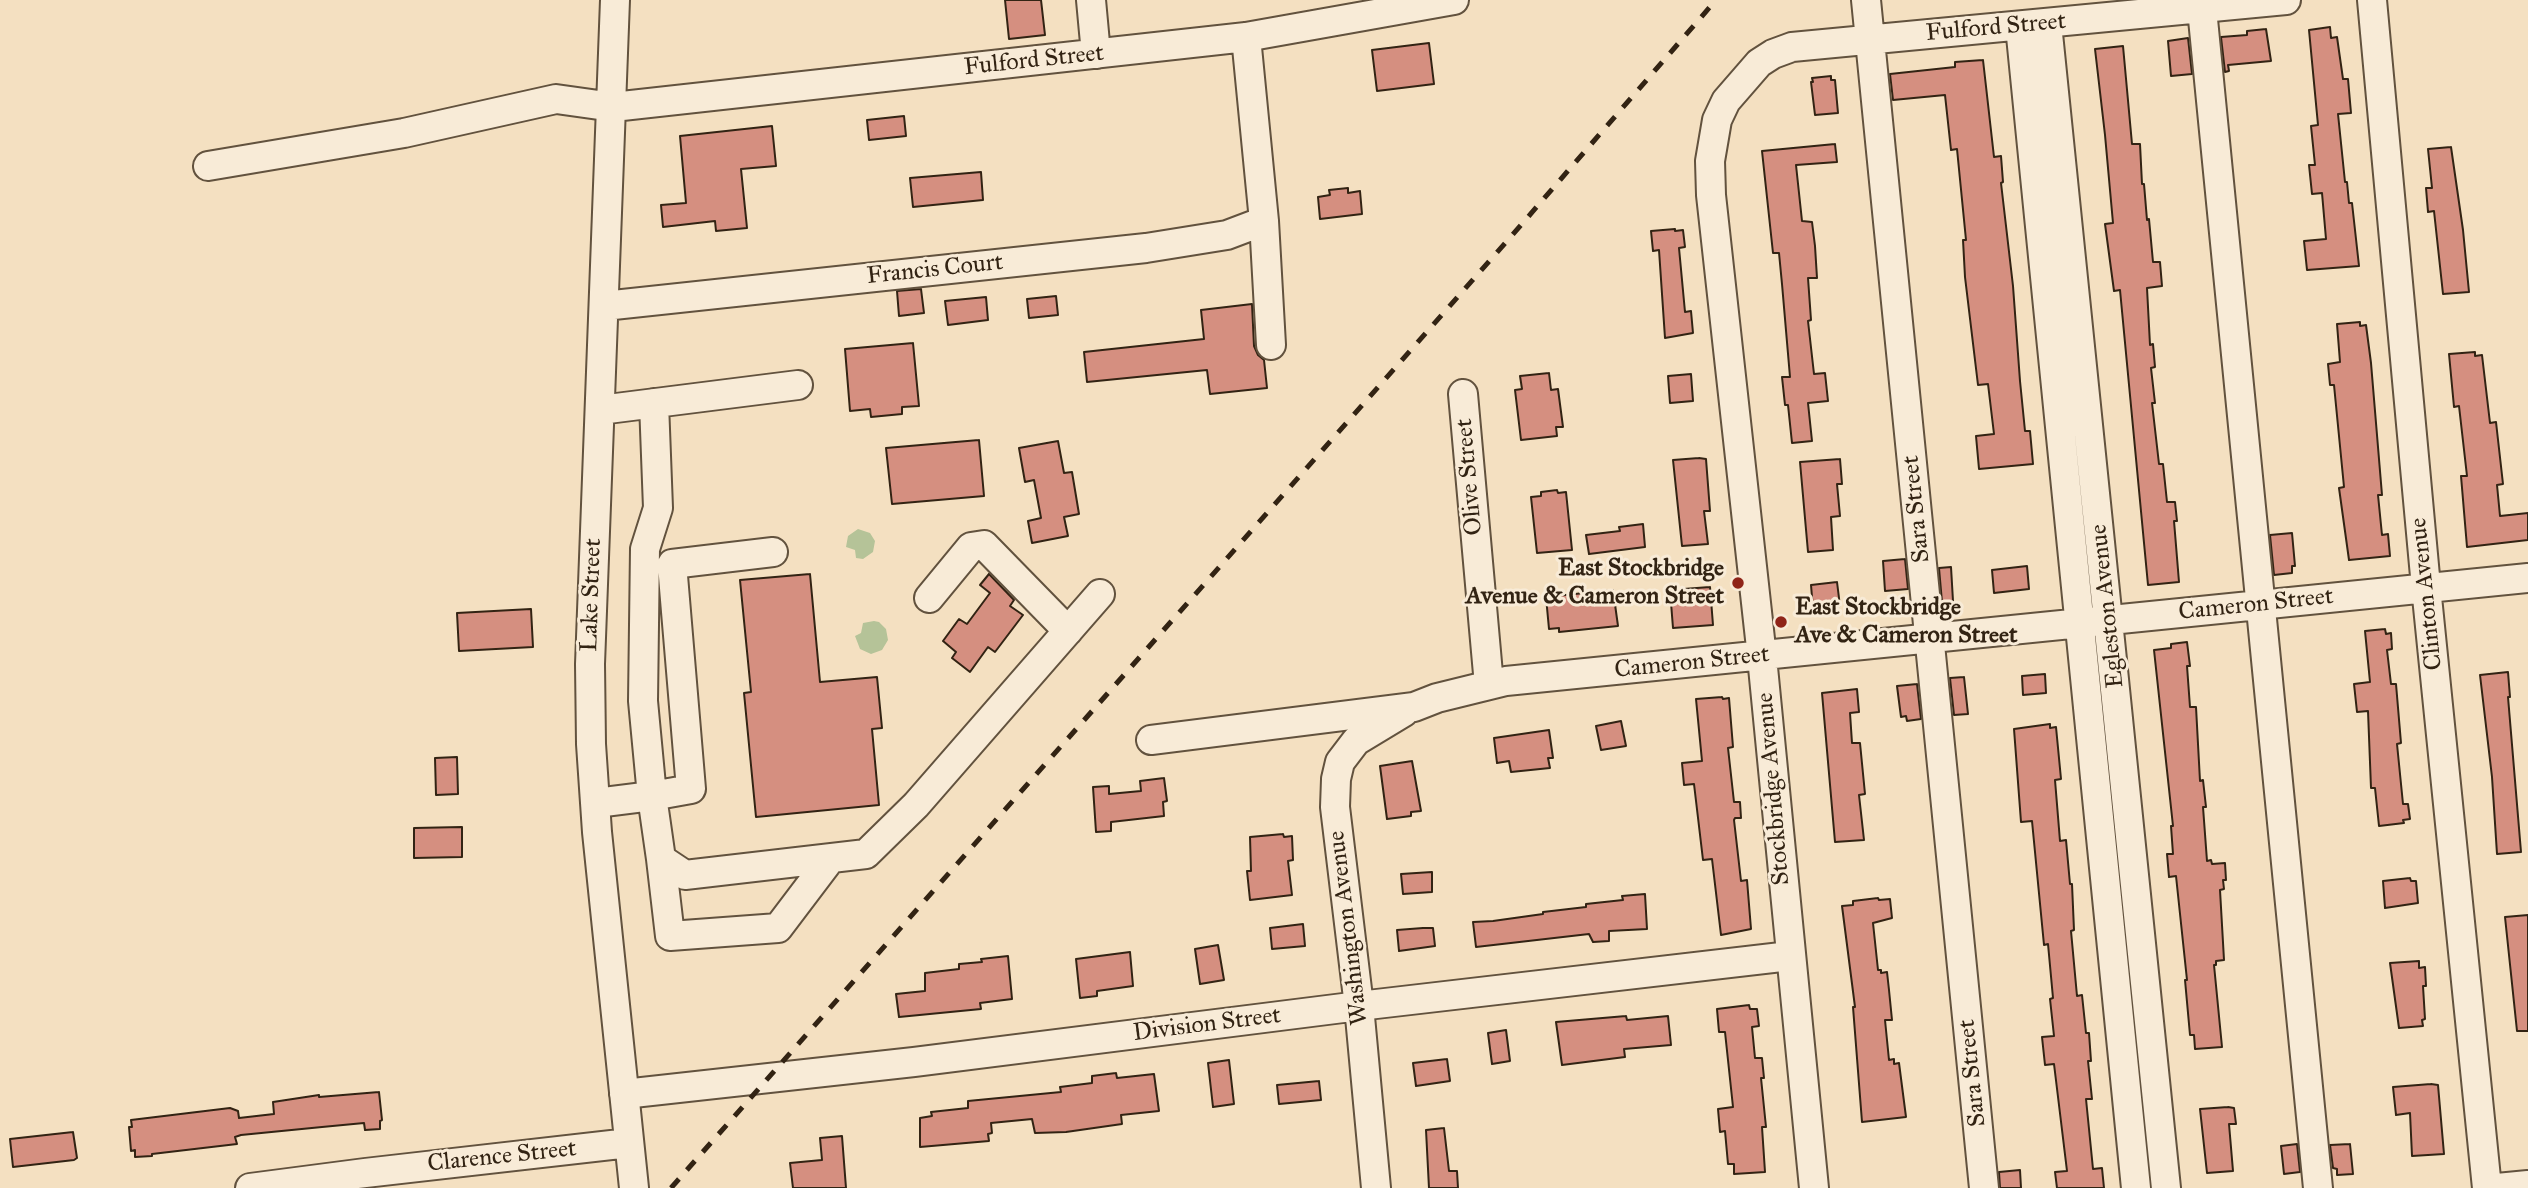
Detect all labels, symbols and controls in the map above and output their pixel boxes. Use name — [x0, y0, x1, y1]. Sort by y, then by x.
street label: Fulford Street — [1925, 8, 2067, 48]
street label: Fulford Street — [963, 39, 1105, 83]
street label: Francis Court — [865, 249, 1005, 291]
street label: Olive Street — [1451, 417, 1489, 537]
street label: Sara Street — [1897, 454, 1937, 564]
street label: Clinton Avenue — [2405, 516, 2449, 672]
street label: Egleston Avenue — [2085, 523, 2131, 689]
street label: Lake Street — [576, 538, 608, 652]
place label: East Stockbridge Avenue & Cameron Street — [1466, 555, 1724, 611]
marker: East Stockbridge Avenue & Cameron Street — [1730, 575, 1746, 591]
street label: Cameron Street — [2177, 583, 2335, 627]
place label: East Stockbridge Ave & Cameron Street — [1795, 594, 2018, 650]
marker: East Stockbridge Ave & Cameron Street — [1773, 614, 1789, 630]
street label: Cameron Street — [1613, 641, 1771, 685]
street label: Stockbridge Avenue — [1751, 691, 1797, 887]
street label: Washington Avenue — [1323, 829, 1375, 1027]
street label: Division Street — [1131, 1002, 1283, 1048]
street label: Sara Street — [1953, 1018, 1993, 1128]
street label: Clarence Street — [426, 1135, 578, 1179]

